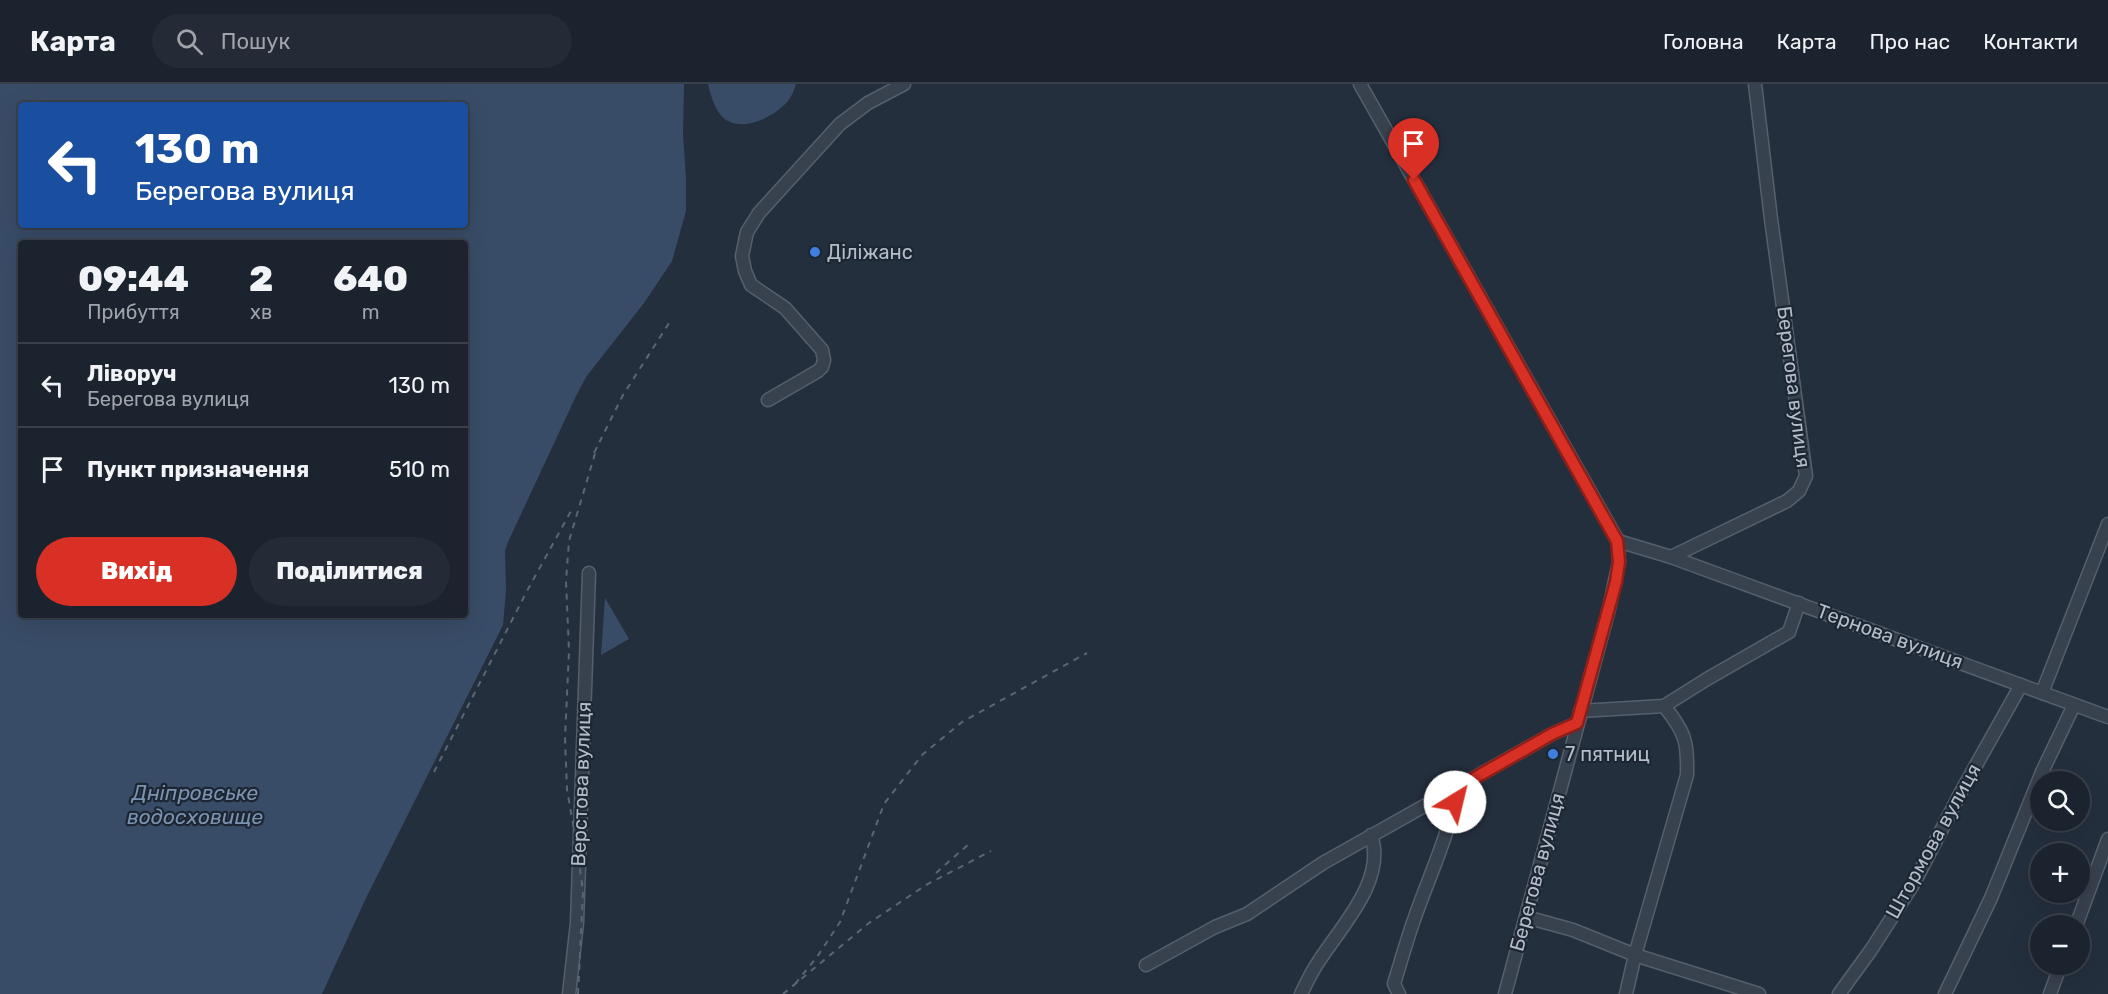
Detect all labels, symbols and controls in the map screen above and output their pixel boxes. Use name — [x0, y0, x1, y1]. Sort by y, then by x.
search box — [152, 14, 572, 68]
text: Карта — [30, 25, 116, 58]
icon: search — [173, 25, 206, 58]
text: Пошук — [221, 28, 290, 55]
text: Головна — [1663, 29, 1744, 54]
text: Карта — [1777, 29, 1837, 54]
text: Про нас — [1870, 29, 1950, 54]
text: Контакти — [1983, 29, 2078, 54]
pin — [1388, 118, 1439, 180]
text: 130 m — [135, 124, 260, 174]
icon: left — [36, 126, 114, 204]
icon: arrive — [1397, 127, 1430, 160]
text: Берегова вулиця — [135, 175, 355, 207]
place label: Діліжанс — [827, 240, 913, 264]
marker: Діліжанс — [808, 245, 822, 259]
text: 09:44 — [78, 257, 189, 300]
text: 2 — [249, 257, 273, 300]
text: 640 — [333, 257, 408, 300]
text: Прибуття — [87, 300, 180, 324]
text: хв — [250, 300, 272, 324]
text: m — [362, 300, 380, 324]
street label: Берегова вулиця — [1772, 305, 1816, 469]
text: Ліворуч — [87, 360, 177, 387]
icon: left — [36, 369, 69, 402]
text: 130 m — [388, 372, 450, 399]
text: Берегова вулиця — [87, 387, 250, 411]
icon: arrive — [36, 453, 69, 486]
text: Пункт призначення — [87, 456, 309, 483]
text: 510 m — [389, 456, 450, 483]
button: Вихід — [36, 537, 237, 606]
button: Поділитися — [249, 537, 450, 606]
street label: Тернова вулиця — [1813, 598, 1967, 674]
street label: Верстова вулиця — [566, 701, 596, 867]
place label: 7 пятниц — [1565, 742, 1650, 766]
marker: 7 пятниц — [1546, 747, 1560, 761]
street label: Штормова вулиця — [1880, 759, 1986, 923]
position arrow — [1423, 770, 1487, 834]
map controls — [2030, 771, 2090, 975]
button: search — [2030, 771, 2090, 831]
water label: Дніпровське водосховище — [127, 780, 263, 829]
street label: Берегова вулиця — [1504, 790, 1570, 954]
button: + — [2030, 843, 2090, 903]
button: − — [2030, 915, 2090, 975]

